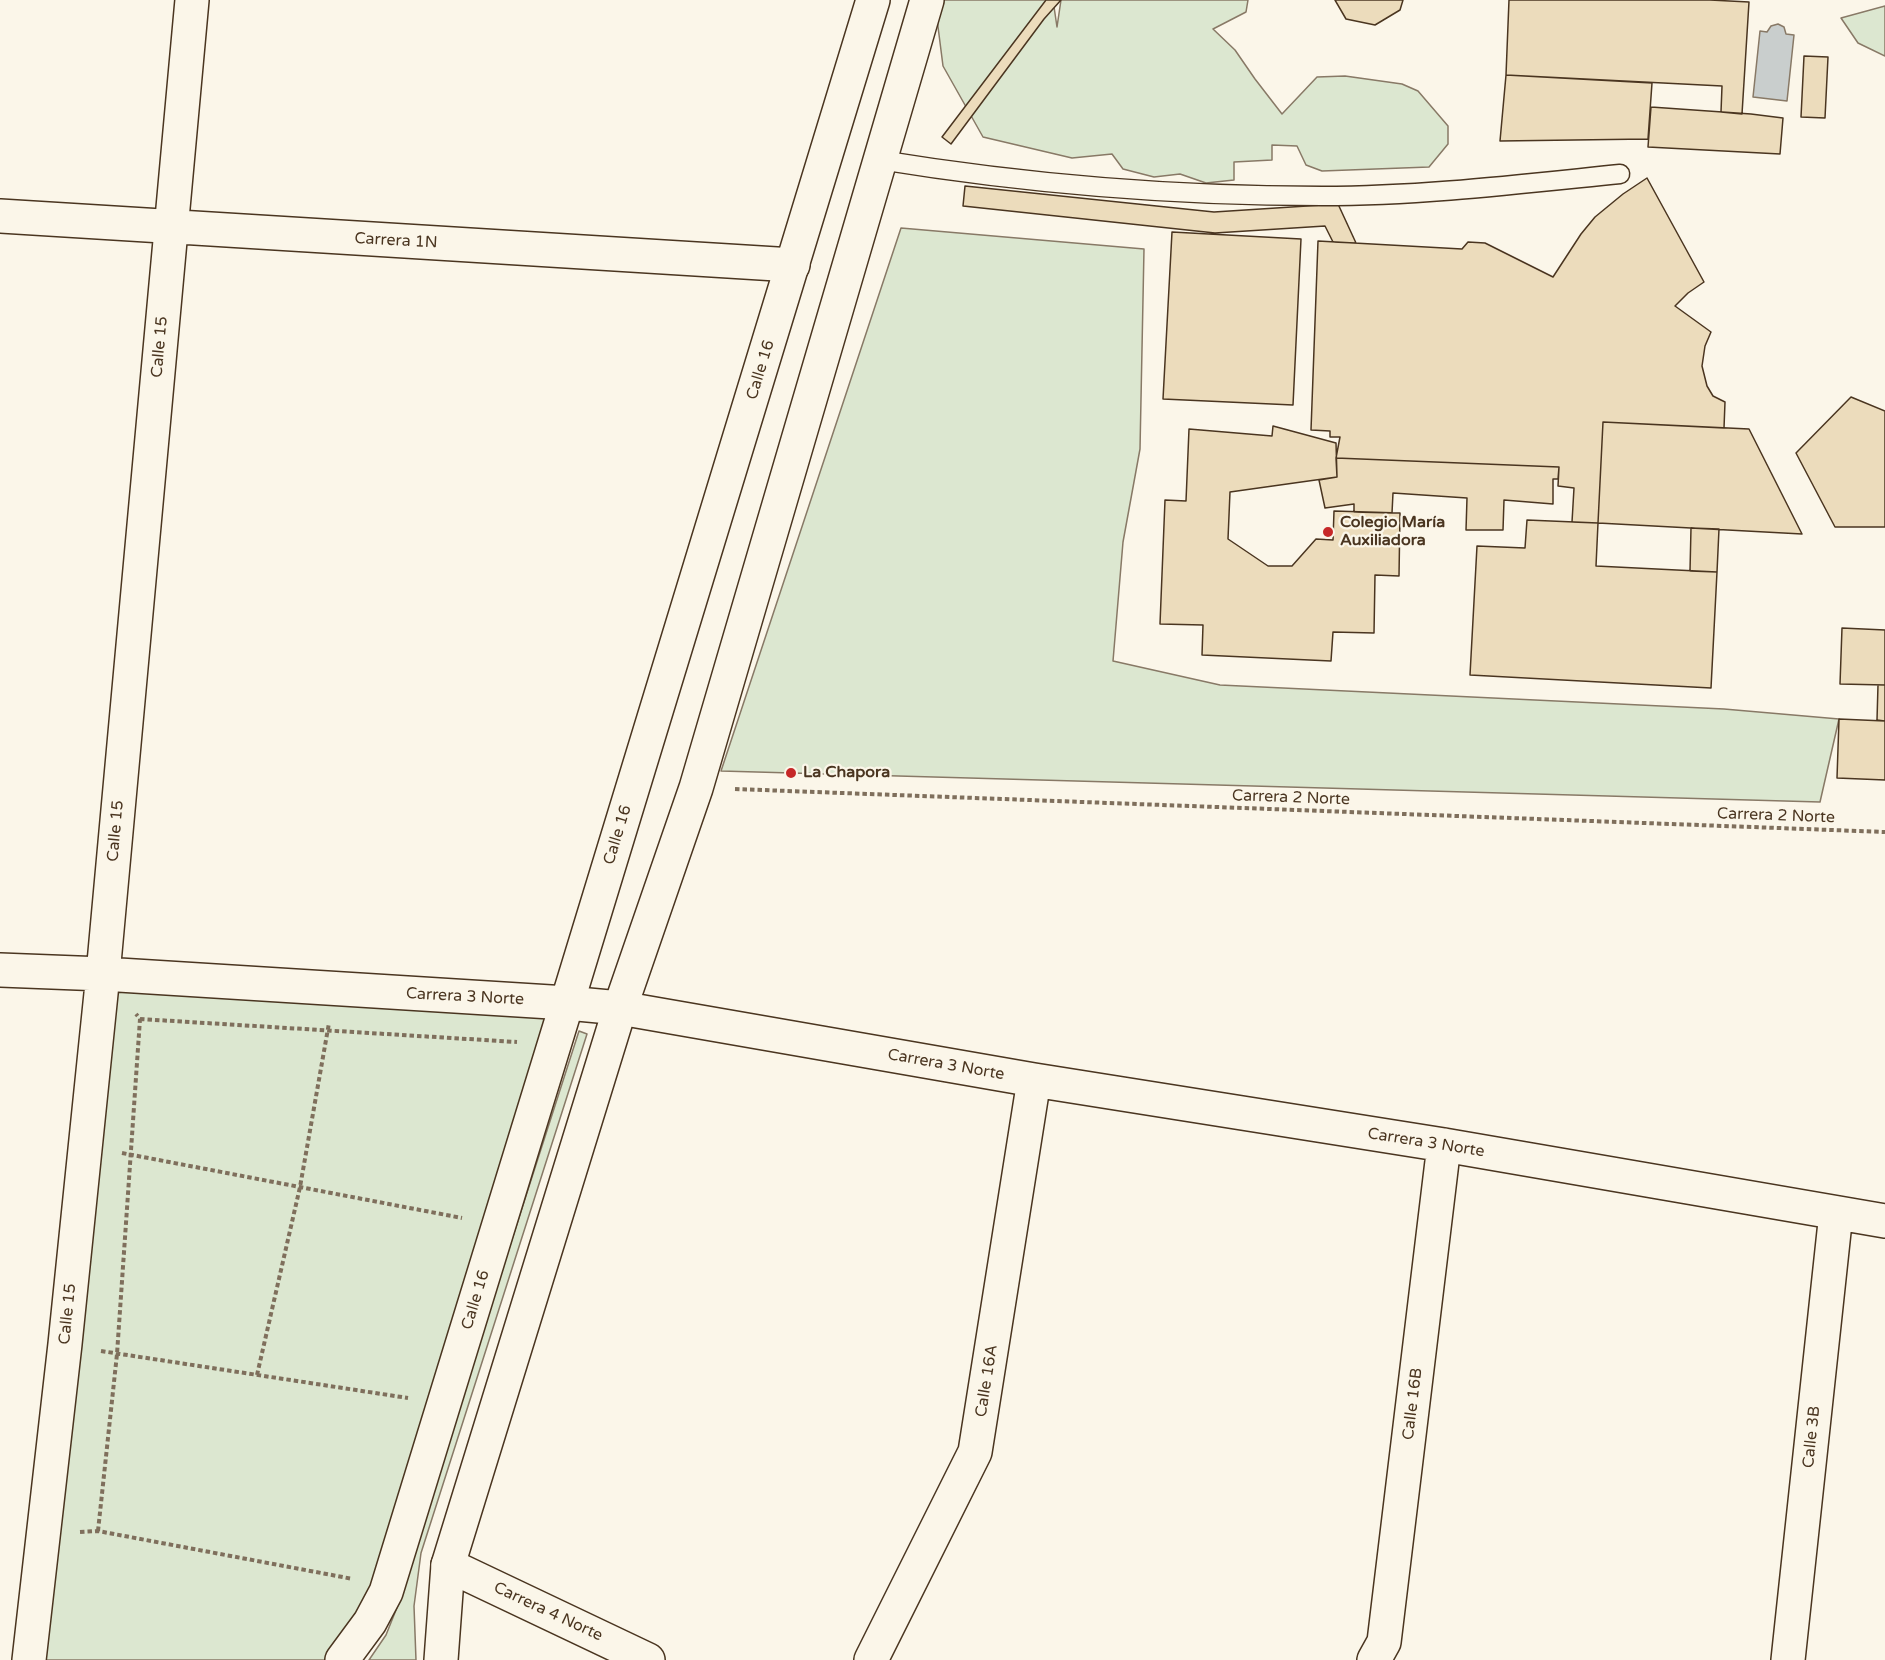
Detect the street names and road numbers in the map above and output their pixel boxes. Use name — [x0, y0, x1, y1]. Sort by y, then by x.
street label: Carrera 1N — [354, 229, 438, 253]
street label: Calle 15 — [148, 316, 172, 378]
street label: Calle 16 — [743, 338, 779, 402]
street label: Carrera 2 Norte — [1232, 786, 1350, 810]
street label: Calle 15 — [104, 800, 128, 862]
street label: Calle 16 — [600, 803, 636, 867]
street label: Carrera 2 Norte — [1717, 804, 1835, 828]
street label: Carrera 3 Norte — [405, 984, 525, 1010]
street label: Carrera 3 Norte — [886, 1045, 1006, 1085]
street label: Carrera 3 Norte — [1366, 1124, 1486, 1162]
street label: Calle 16 — [458, 1268, 494, 1332]
street label: Calle 15 — [55, 1282, 81, 1346]
street label: Calle 16A — [972, 1343, 1002, 1419]
street label: Calle 16B — [1399, 1367, 1427, 1441]
street label: Calle 3B — [1799, 1405, 1825, 1469]
street label: Carrera 4 Norte — [490, 1578, 606, 1646]

